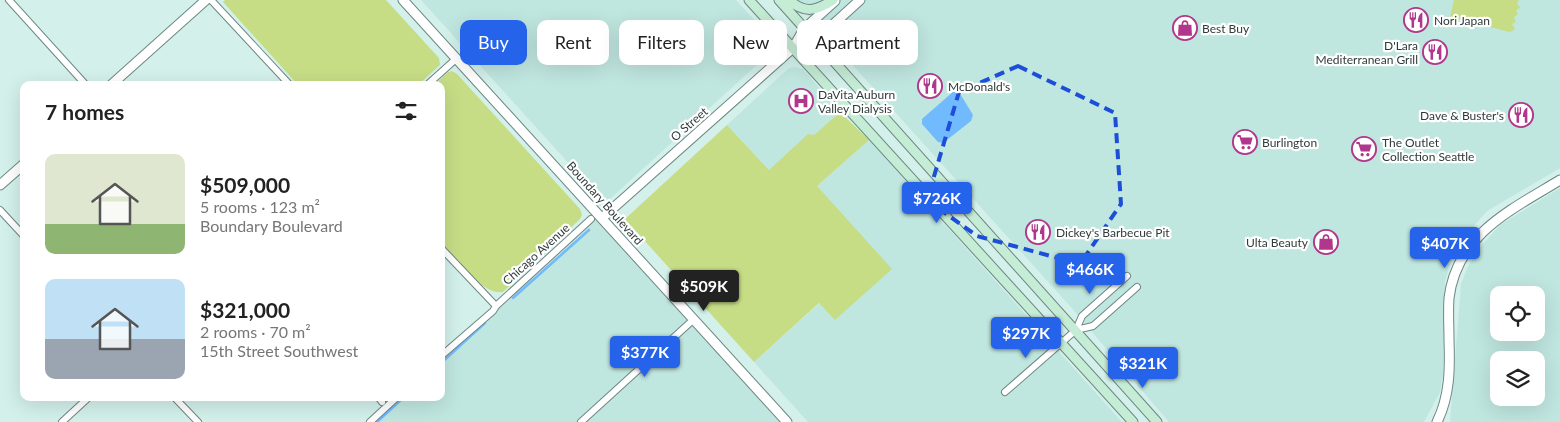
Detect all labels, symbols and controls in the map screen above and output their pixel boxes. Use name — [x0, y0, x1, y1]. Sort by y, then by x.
restaurant icon: Nori Japan — [1403, 7, 1429, 33]
place label: Nori Japan — [1434, 13, 1490, 28]
shop icon: Best Buy — [1172, 15, 1198, 41]
chip: Buy — [460, 20, 527, 65]
chip: Rent — [537, 20, 609, 65]
chip: Filters — [619, 20, 704, 65]
chip: New — [714, 20, 787, 65]
chip: Apartment — [797, 20, 918, 65]
place label: Best Buy — [1202, 21, 1250, 36]
place label: D'Lara Mediterranean Grill — [1316, 38, 1418, 67]
restaurant icon: D'Lara Mediterranean Grill — [1422, 39, 1448, 65]
restaurant icon: McDonald's — [917, 73, 943, 99]
place label: McDonald's — [948, 79, 1010, 94]
place label: DaVita Auburn Valley Dialysis — [818, 87, 895, 116]
hospital icon: DaVita Auburn Valley Dialysis — [788, 88, 814, 114]
icon: filters — [392, 97, 420, 125]
text: 7 homes — [45, 99, 124, 124]
restaurant icon: Dave & Buster's — [1508, 102, 1534, 128]
street label: O Street — [667, 103, 711, 144]
place label: Dave & Buster's — [1420, 108, 1504, 123]
supermarket icon: Burlington — [1232, 129, 1258, 155]
place label: Burlington — [1262, 135, 1317, 150]
place label: The Outlet Collection Seattle — [1382, 135, 1474, 164]
supermarket icon: The Outlet Collection Seattle — [1351, 136, 1377, 162]
street label: Boundary Boulevard — [564, 158, 646, 248]
text: $509,000 — [200, 172, 290, 197]
icon: home — [85, 174, 145, 234]
pin: $726K — [902, 182, 972, 224]
text: $726K — [913, 188, 961, 207]
text: 5 rooms · 123 m² — [200, 197, 320, 216]
text: Boundary Boulevard — [200, 216, 343, 235]
restaurant icon: Dickey's Barbecue Pit — [1025, 219, 1051, 245]
street label: Chicago Avenue — [500, 220, 572, 288]
place label: Dickey's Barbecue Pit — [1056, 225, 1170, 240]
pin: $407K — [1410, 226, 1480, 269]
shop icon: Ulta Beauty — [1313, 229, 1339, 255]
text: $407K — [1421, 233, 1469, 252]
place label: Ulta Beauty — [1246, 235, 1309, 250]
pin: $466K — [1055, 252, 1125, 295]
text: $466K — [1066, 259, 1114, 278]
pin: $509K — [669, 270, 739, 312]
text: $509K — [680, 276, 728, 295]
map controls — [1490, 286, 1545, 406]
button: locate — [1490, 286, 1545, 341]
text: $321,000 — [200, 297, 290, 322]
icon: home — [85, 299, 145, 359]
pin: $297K — [991, 316, 1061, 359]
text: 2 rooms · 70 m² — [200, 322, 311, 341]
text: $297K — [1002, 323, 1050, 342]
pin: $377K — [610, 336, 680, 378]
text: 15th Street Southwest — [200, 341, 358, 360]
text: $377K — [621, 342, 669, 361]
pin: $321K — [1108, 346, 1178, 389]
button: layers — [1490, 351, 1545, 406]
text: $321K — [1119, 353, 1167, 372]

